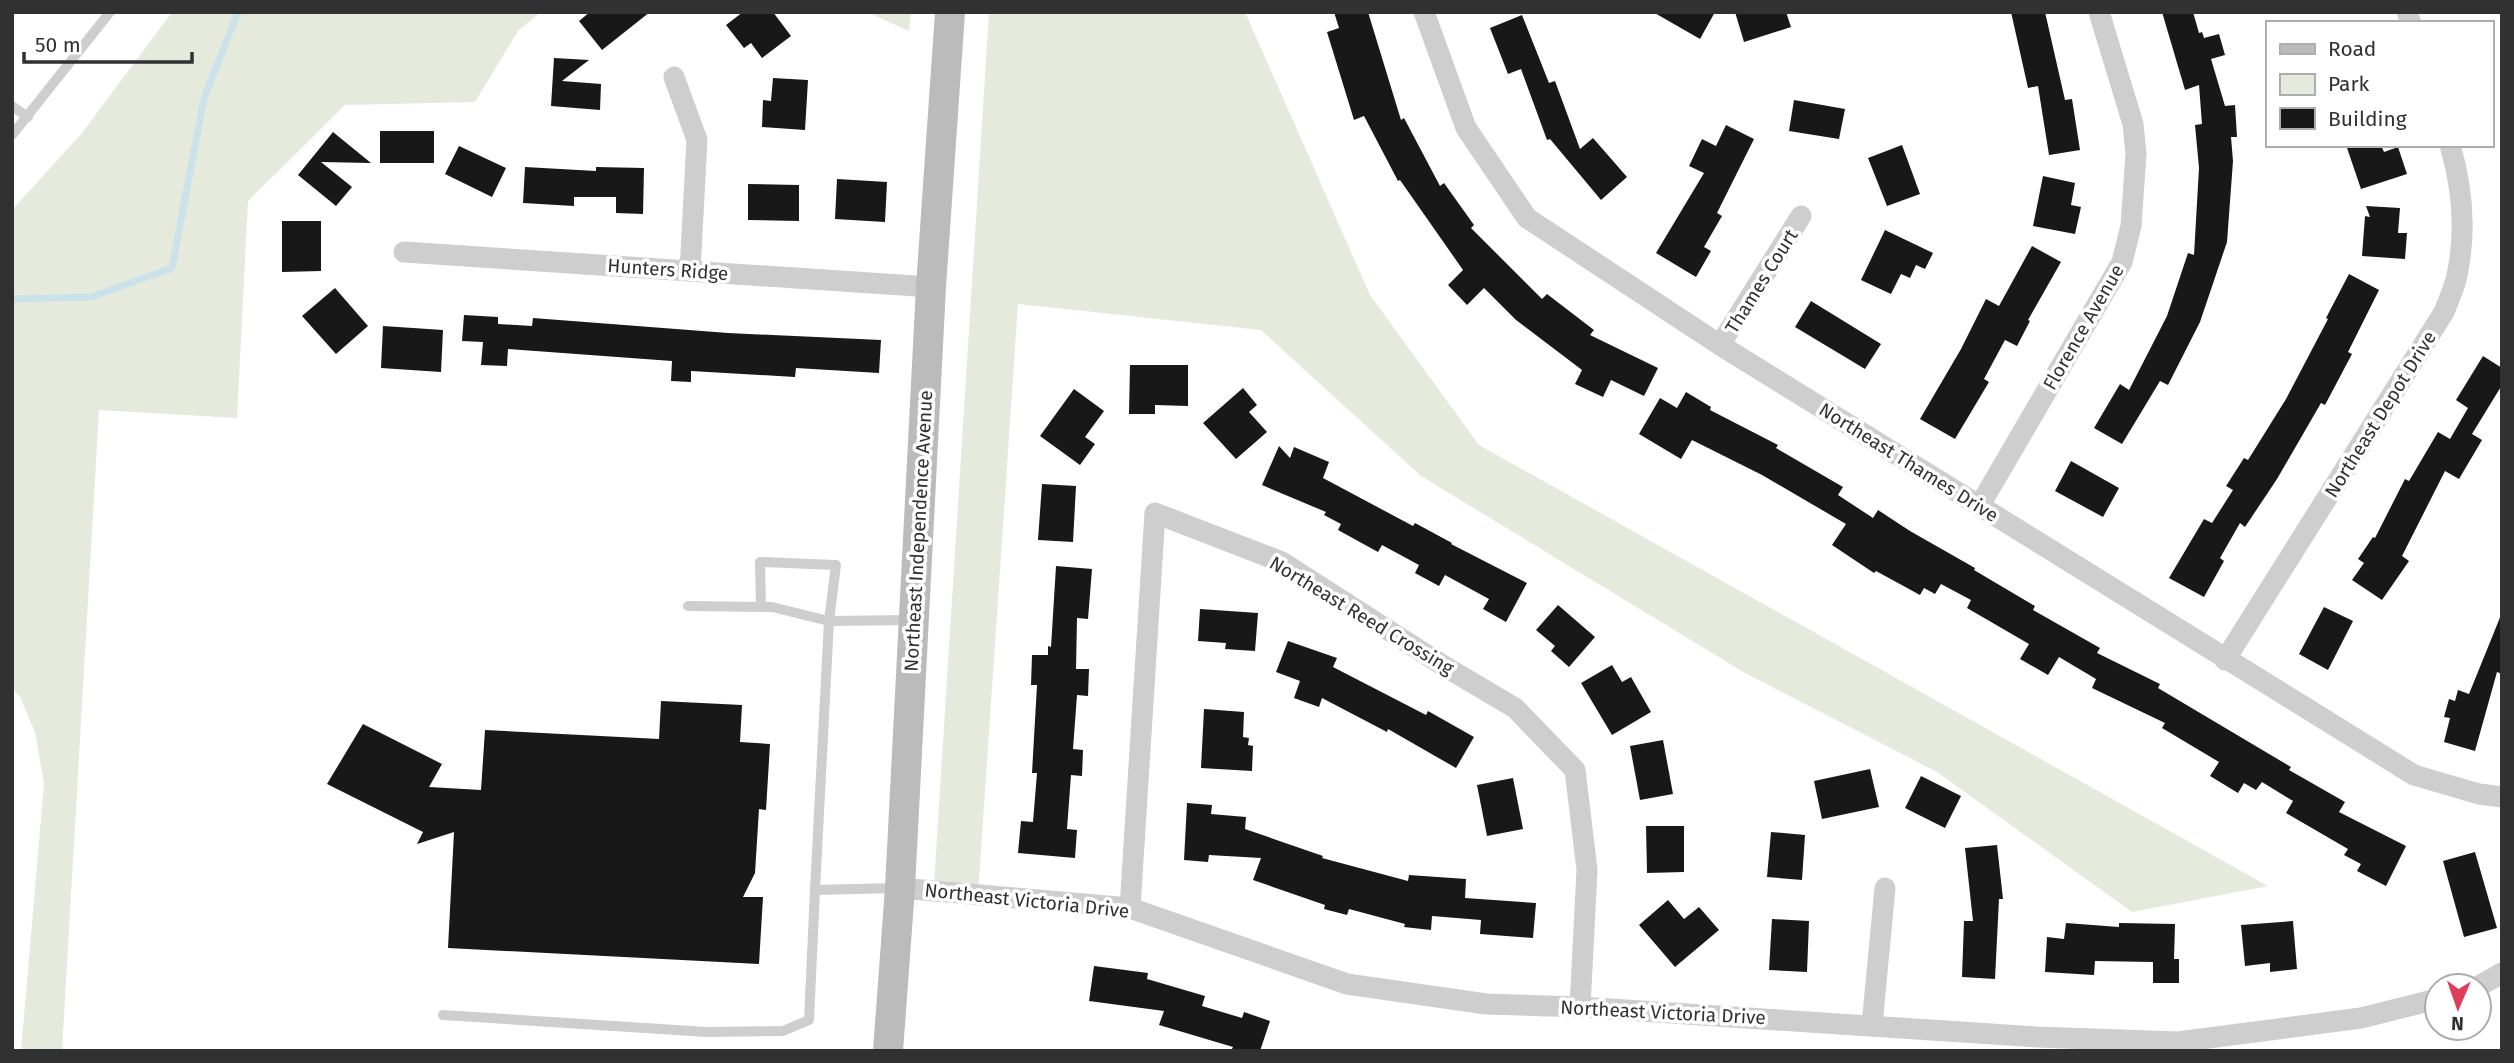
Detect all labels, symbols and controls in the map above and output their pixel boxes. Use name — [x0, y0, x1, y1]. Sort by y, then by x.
scale bar — [24, 21, 192, 65]
legend — [2266, 21, 2493, 147]
text: 50 m — [35, 32, 81, 58]
text: Road — [2328, 36, 2376, 62]
text: Park — [2328, 71, 2370, 97]
text: Building — [2328, 106, 2407, 132]
street label: Thames Court — [1720, 225, 1803, 338]
street label: Hunters Ridge — [607, 254, 729, 285]
street label: Florence Avenue — [2038, 260, 2129, 394]
street label: Northeast Depot Drive — [2320, 327, 2441, 502]
street label: Northeast Independence Avenue — [900, 390, 937, 672]
street label: Northeast Thames Drive — [1815, 398, 2003, 527]
street label: Northeast Reed Crossing — [1265, 551, 1458, 680]
street label: Northeast Victoria Drive — [923, 878, 1130, 923]
north arrow — [2423, 972, 2493, 1042]
street label: Northeast Victoria Drive — [1560, 996, 1766, 1029]
text: N — [2451, 1012, 2464, 1035]

